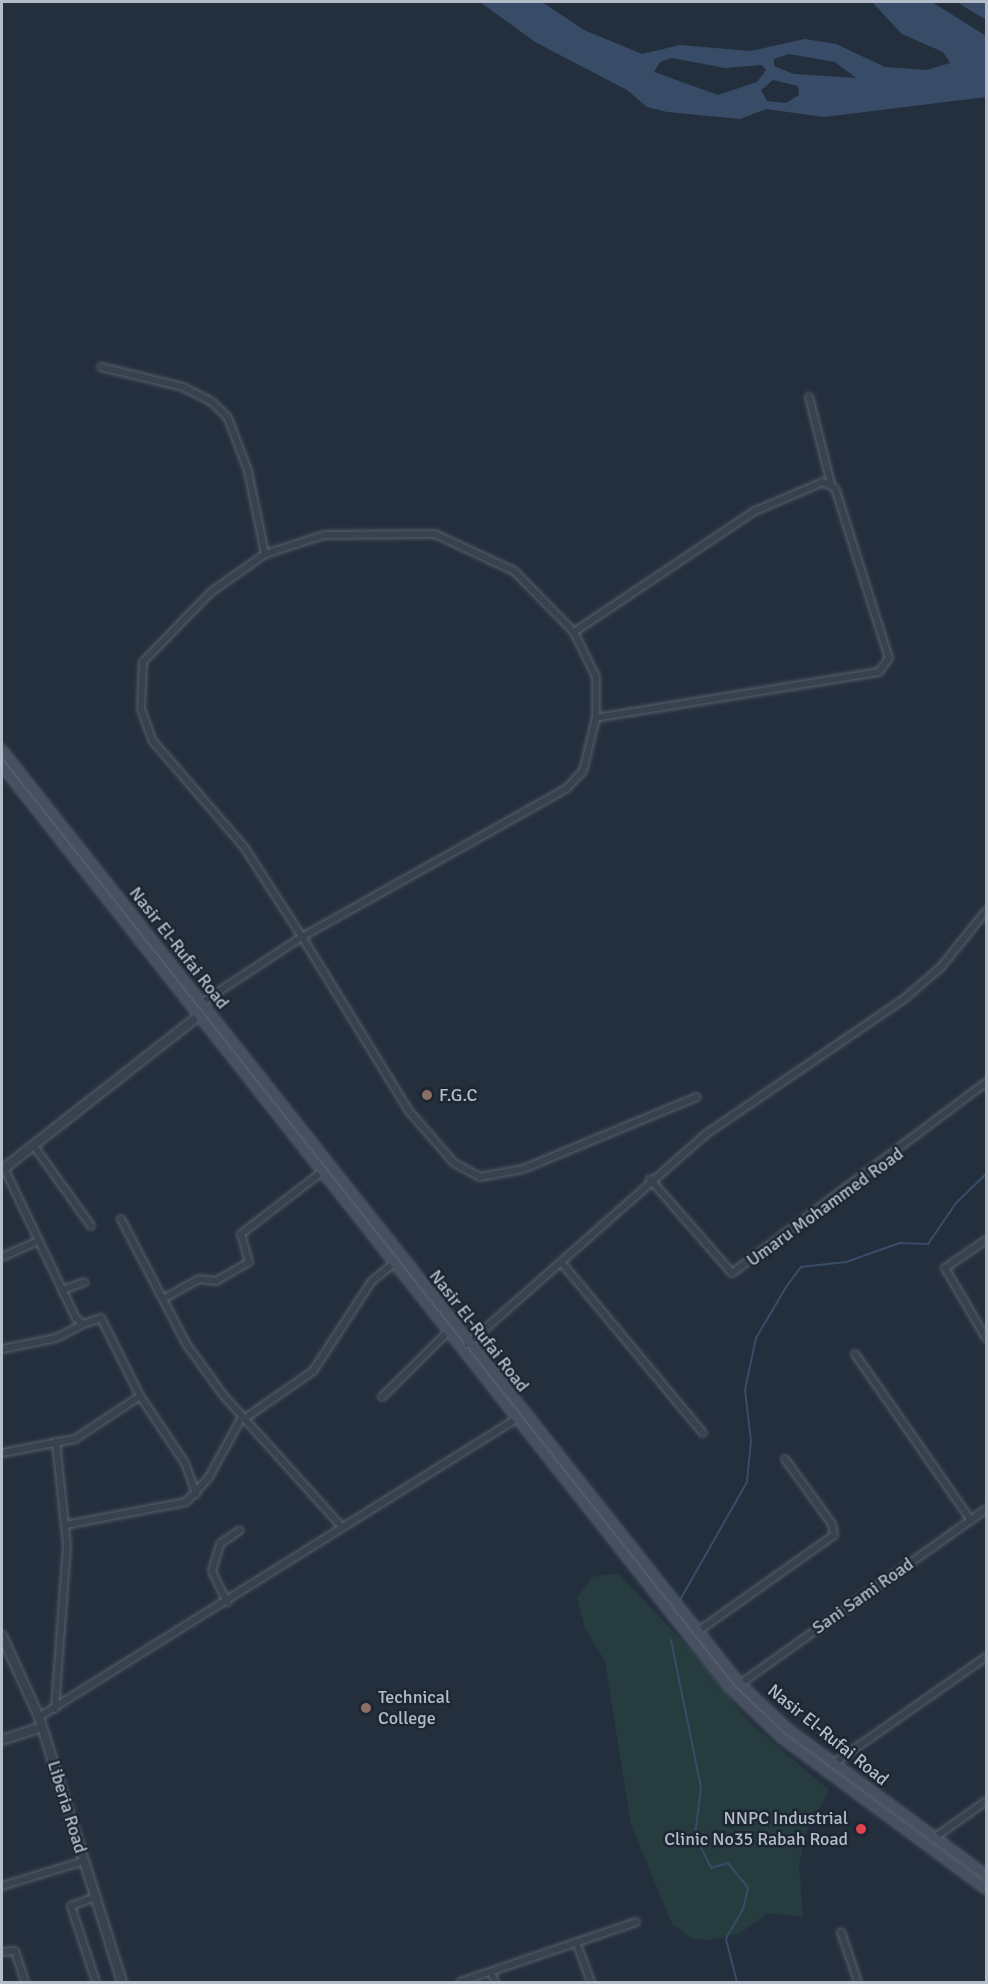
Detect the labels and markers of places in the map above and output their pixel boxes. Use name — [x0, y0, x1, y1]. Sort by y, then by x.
place label: F.G.C — [439, 1084, 477, 1106]
marker: F.G.C — [420, 1088, 434, 1102]
place label: Technical College — [378, 1687, 450, 1730]
marker: Technical College — [359, 1701, 373, 1715]
place label: NNPC Industrial Clinic No35 Rabah Road — [664, 1808, 848, 1850]
marker: NNPC Industrial Clinic No35 Rabah Road — [852, 1820, 870, 1838]

